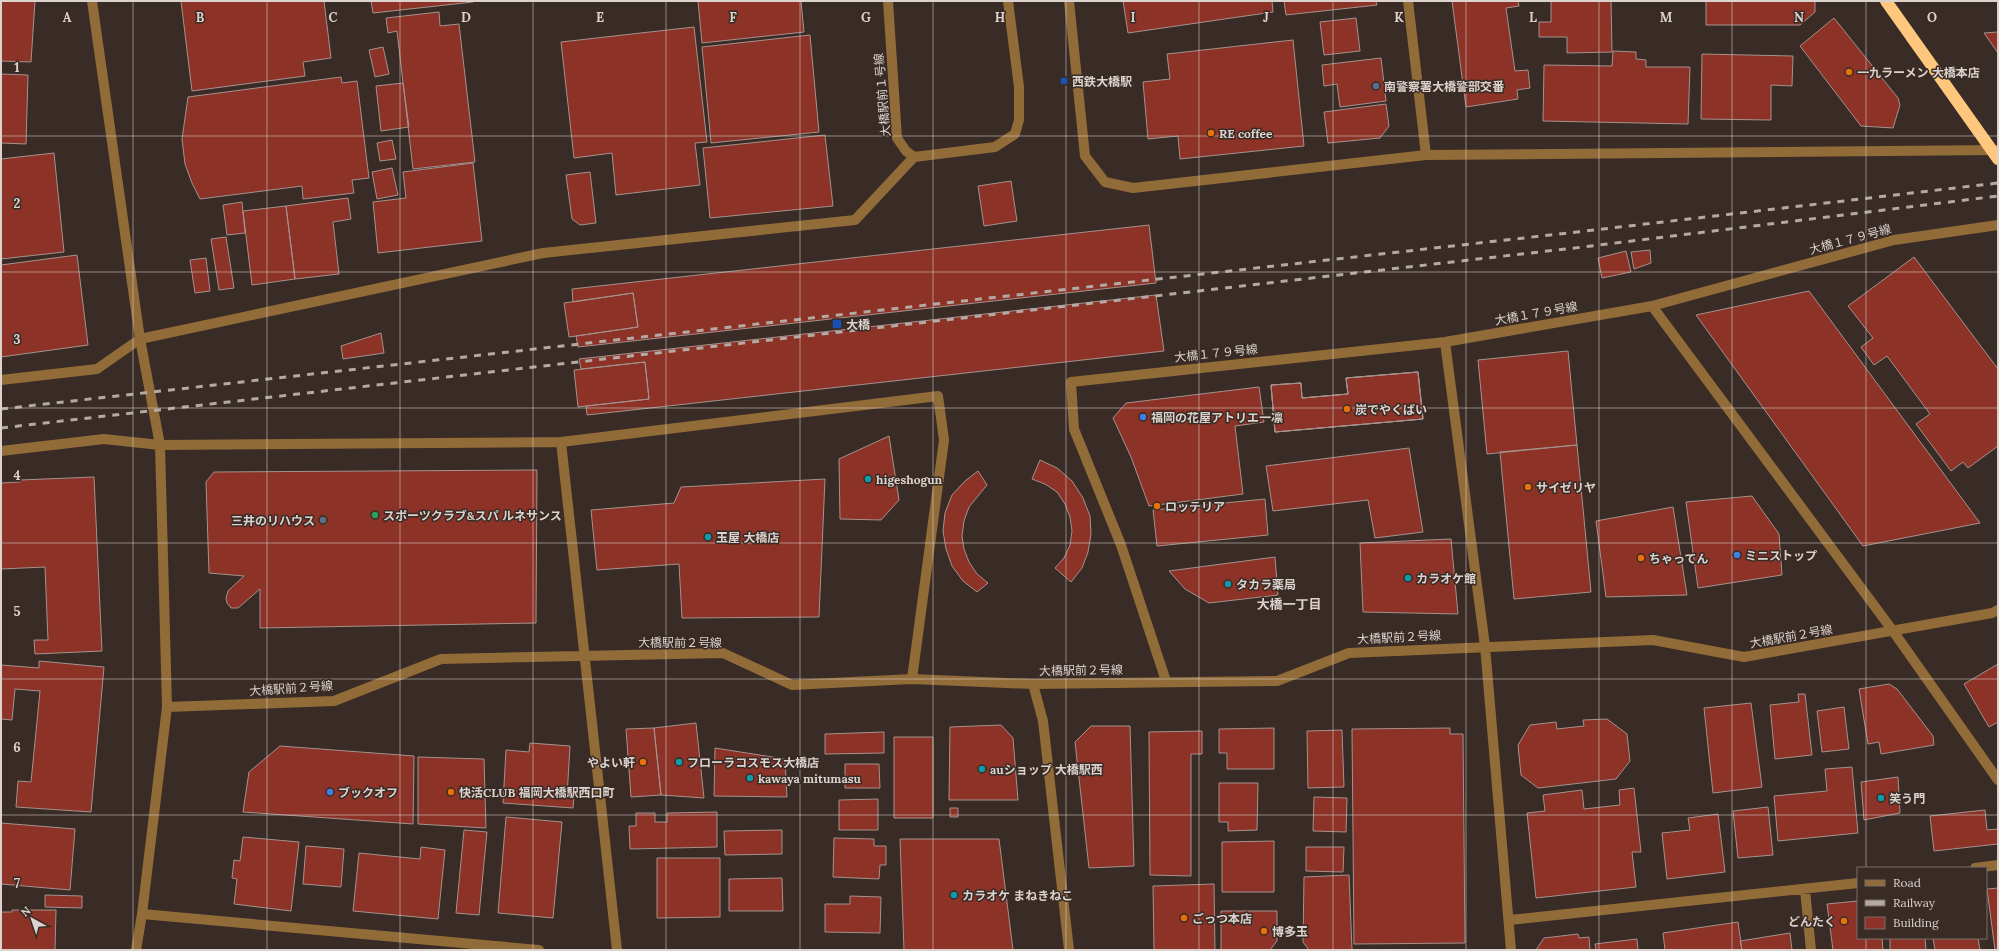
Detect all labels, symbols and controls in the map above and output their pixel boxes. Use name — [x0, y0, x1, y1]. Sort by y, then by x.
text: A — [63, 9, 72, 26]
text: B — [196, 9, 205, 26]
text: C — [329, 9, 338, 26]
text: D — [461, 9, 471, 26]
text: E — [596, 9, 604, 26]
text: F — [729, 9, 737, 26]
text: G — [861, 9, 871, 26]
text: H — [995, 9, 1005, 26]
text: I — [1130, 9, 1136, 26]
text: J — [1263, 9, 1269, 26]
text: K — [1394, 9, 1404, 26]
text: L — [1529, 9, 1537, 26]
text: M — [1660, 9, 1673, 26]
text: N — [1794, 9, 1804, 26]
text: O — [1927, 9, 1937, 26]
street label: 大橋駅前１号線 — [871, 52, 893, 138]
text: 1 — [14, 59, 20, 76]
place label: 一九ラーメン 大橋本店 — [1857, 65, 1980, 80]
marker: 一九ラーメン 大橋本店 — [1844, 67, 1854, 77]
place label: 西鉄大橋駅 — [1072, 74, 1132, 89]
marker: 西鉄大橋駅 — [1059, 76, 1069, 86]
place label: 南警察署大橋警部交番 — [1384, 79, 1505, 94]
marker: 南警察署大橋警部交番 — [1371, 81, 1381, 91]
place label: RE coffee — [1219, 126, 1273, 141]
marker: RE coffee — [1206, 128, 1216, 138]
text: 2 — [14, 195, 21, 212]
street label: 大橋１７９号線 — [1807, 221, 1893, 257]
street label: 大橋１７９号線 — [1493, 298, 1579, 328]
place label: 大橋 — [846, 317, 871, 332]
marker: 大橋 — [831, 318, 843, 330]
text: 3 — [13, 331, 21, 348]
street label: 大橋１７９号線 — [1173, 341, 1259, 365]
place label: 炭でやくばい — [1355, 402, 1427, 417]
marker: 炭でやくばい — [1342, 404, 1352, 414]
place label: 福岡の花屋アトリエ一凛 — [1151, 410, 1283, 425]
marker: 福岡の花屋アトリエ一凛 — [1138, 412, 1148, 422]
text: 4 — [13, 467, 21, 484]
place label: higeshogun — [876, 472, 943, 487]
marker: higeshogun — [863, 474, 873, 484]
place label: サイゼリヤ — [1536, 480, 1596, 495]
marker: サイゼリヤ — [1523, 482, 1533, 492]
place label: ロッテリア — [1165, 499, 1225, 514]
marker: ロッテリア — [1152, 501, 1162, 511]
place label: スポーツクラブ&スパ ルネサンス — [383, 508, 562, 523]
marker: スポーツクラブ&スパ ルネサンス — [370, 510, 380, 520]
place label: 三井のリハウス — [231, 513, 315, 528]
marker: 三井のリハウス — [318, 515, 328, 525]
place label: 玉屋 大橋店 — [716, 530, 779, 545]
marker: 玉屋 大橋店 — [703, 532, 713, 542]
place label: ミニストップ — [1745, 548, 1817, 563]
marker: ミニストップ — [1732, 550, 1742, 560]
place label: ちゃってん — [1649, 551, 1708, 566]
marker: ちゃってん — [1636, 553, 1646, 563]
place label: カラオケ館 — [1416, 571, 1476, 586]
marker: カラオケ館 — [1403, 573, 1413, 583]
place label: タカラ薬局 — [1236, 577, 1296, 592]
marker: タカラ薬局 — [1223, 579, 1233, 589]
district label: 大橋一丁目 — [1256, 596, 1322, 613]
text: 5 — [13, 603, 21, 620]
street label: 大橋駅前２号線 — [1748, 621, 1834, 651]
street label: 大橋駅前２号線 — [1357, 627, 1441, 647]
street label: 大橋駅前２号線 — [638, 635, 722, 650]
street label: 大橋駅前２号線 — [1039, 662, 1123, 678]
street label: 大橋駅前２号線 — [249, 678, 333, 698]
text: 6 — [13, 739, 21, 756]
place label: やよい軒 — [587, 755, 635, 770]
place label: フローラコスモス大橋店 — [687, 755, 819, 770]
marker: やよい軒 — [638, 757, 648, 767]
marker: フローラコスモス大橋店 — [674, 757, 684, 767]
place label: auショップ 大橋駅西 — [990, 762, 1103, 777]
marker: auショップ 大橋駅西 — [977, 764, 987, 774]
place label: kawaya mitumasu — [758, 771, 861, 786]
marker: kawaya mitumasu — [745, 773, 755, 783]
place label: ブックオフ — [338, 785, 398, 800]
place label: 快活CLUB 福岡大橋駅西口町 — [459, 785, 615, 800]
marker: ブックオフ — [325, 787, 335, 797]
marker: 快活CLUB 福岡大橋駅西口町 — [446, 787, 456, 797]
place label: 笑う門 — [1889, 791, 1925, 806]
marker: 笑う門 — [1876, 793, 1886, 803]
legend — [1857, 867, 1987, 939]
text: 7 — [14, 875, 20, 892]
text: Road — [1893, 875, 1921, 890]
place label: カラオケ まねきねこ — [962, 888, 1073, 903]
marker: カラオケ まねきねこ — [949, 890, 959, 900]
text: Railway — [1893, 895, 1936, 910]
north arrow — [12, 899, 52, 939]
text: N — [18, 903, 34, 919]
place label: ごっつ本店 — [1192, 911, 1252, 926]
marker: ごっつ本店 — [1179, 913, 1189, 923]
place label: どんたく — [1788, 914, 1836, 929]
text: Building — [1893, 915, 1939, 930]
marker: どんたく — [1839, 916, 1849, 926]
place label: 博多玉 — [1272, 924, 1308, 939]
marker: 博多玉 — [1259, 926, 1269, 936]

